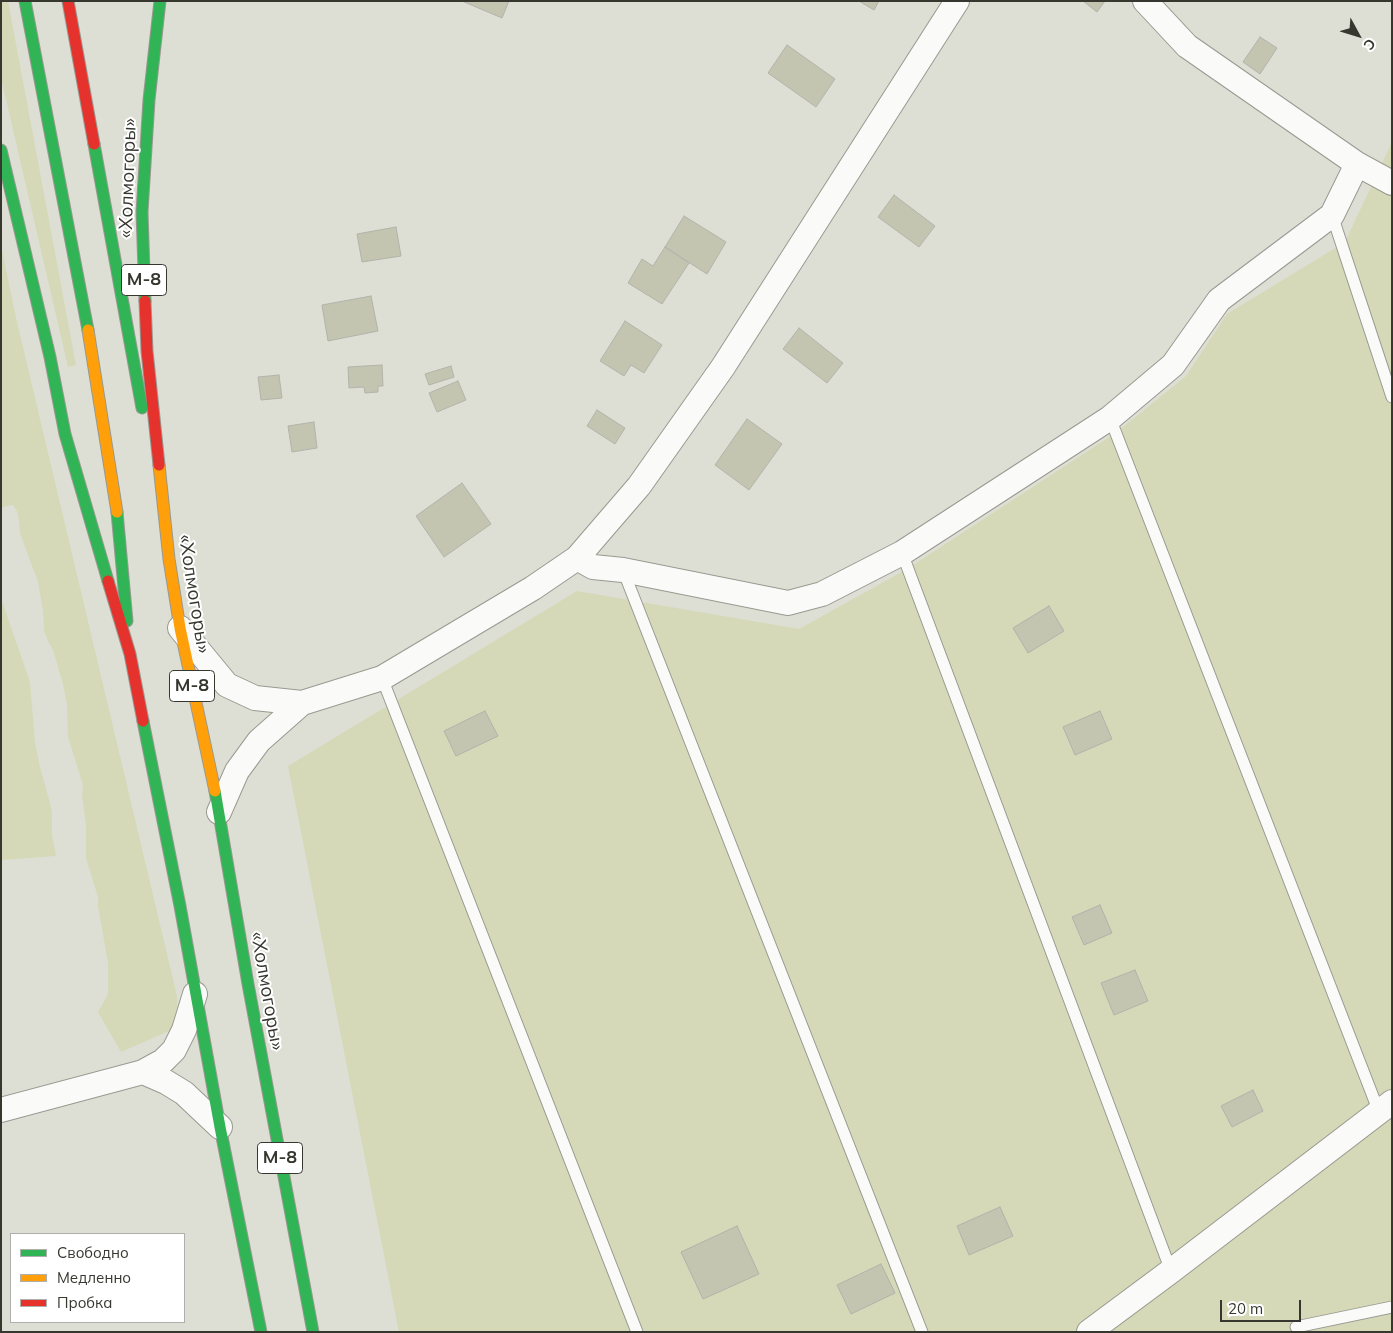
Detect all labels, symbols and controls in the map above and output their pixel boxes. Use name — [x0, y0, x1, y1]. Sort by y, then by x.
north arrow — [1333, 10, 1383, 60]
text: С — [1360, 35, 1380, 54]
street label: «Холмогоры» — [115, 118, 141, 238]
road number: М-8 — [122, 264, 166, 296]
street label: «Холмогоры» — [173, 533, 215, 655]
road number: М-8 — [170, 670, 214, 701]
street label: «Холмогоры» — [245, 930, 289, 1052]
road number: М-8 — [258, 1142, 302, 1174]
legend — [10, 1233, 185, 1323]
text: Свободно — [57, 1243, 129, 1262]
text: Медленно — [57, 1268, 131, 1287]
scale bar — [1223, 1290, 1304, 1322]
text: Пробка — [57, 1293, 112, 1312]
text: 20 m — [1228, 1299, 1263, 1318]

